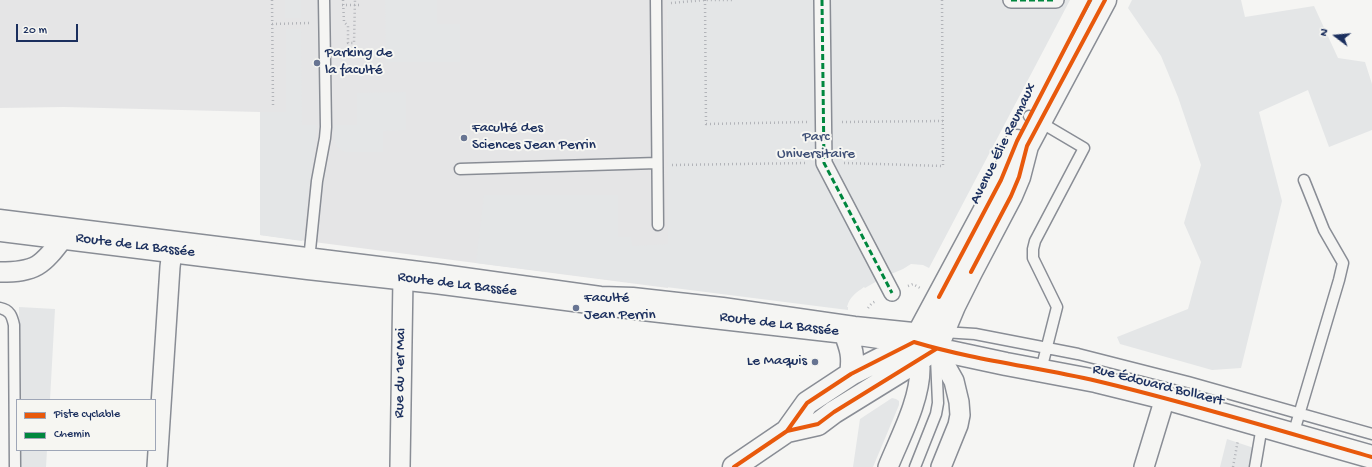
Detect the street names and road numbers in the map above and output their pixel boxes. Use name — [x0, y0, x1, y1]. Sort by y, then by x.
street label: Avenue Élie Reumaux — [967, 81, 1041, 207]
street label: Route de La Bassée — [74, 230, 196, 262]
street label: Route de La Bassée — [396, 269, 518, 301]
street label: Route de La Bassée — [718, 309, 840, 341]
street label: Rue du 1er Mai — [391, 328, 411, 418]
street label: Rue Édouard Bollaert — [1090, 361, 1226, 411]

